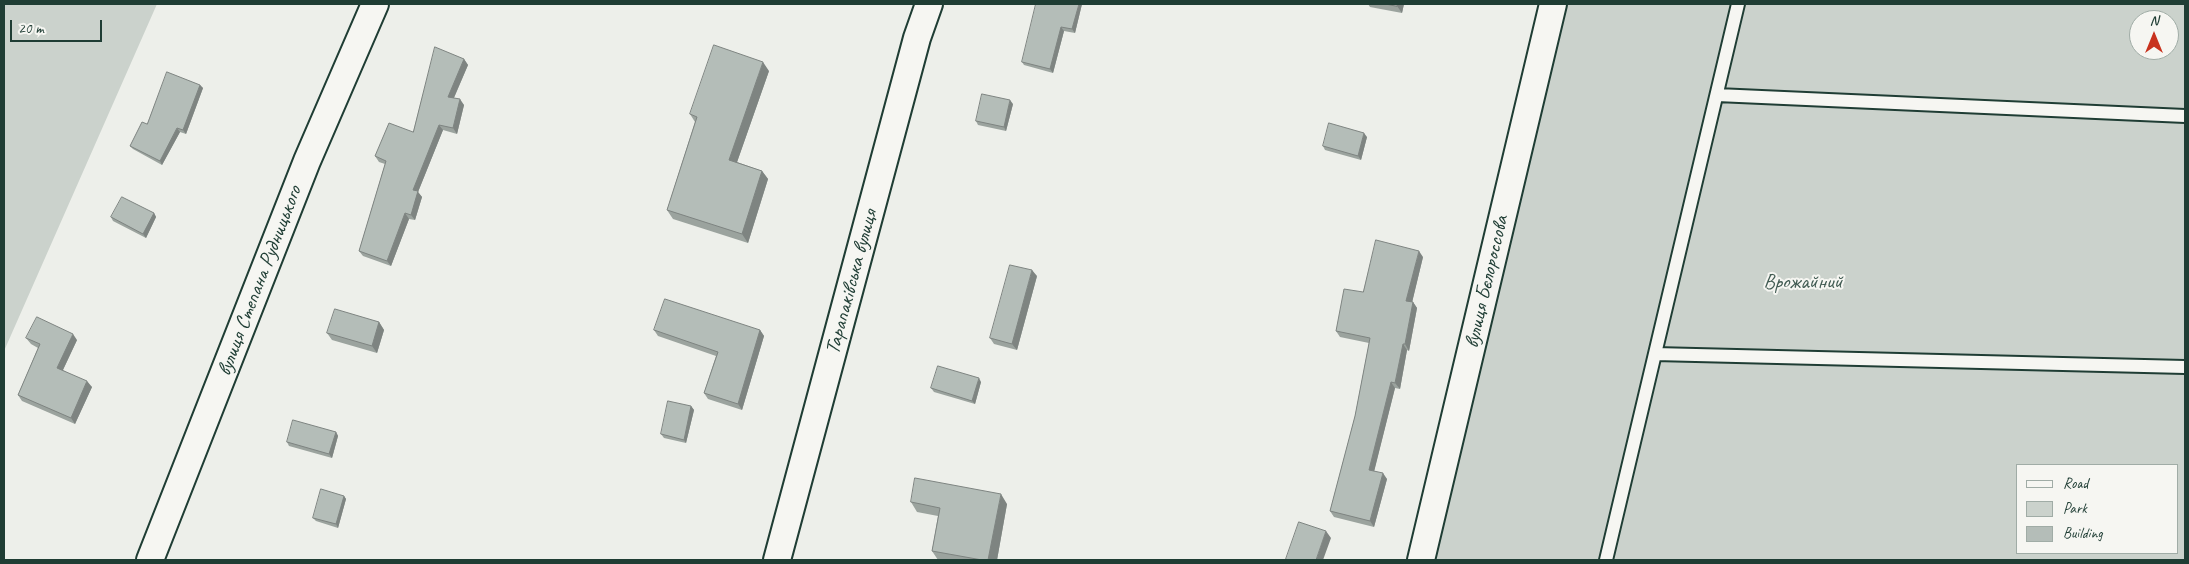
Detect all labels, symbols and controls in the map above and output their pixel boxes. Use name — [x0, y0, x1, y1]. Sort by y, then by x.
scale bar — [12, 10, 105, 42]
north arrow — [2129, 10, 2179, 60]
text: N — [2150, 12, 2158, 29]
text: 20 m — [18, 19, 44, 38]
street label: вулиця Степана Рудницького — [212, 182, 308, 380]
street label: Тарапаківська вулиця — [821, 207, 883, 357]
street label: вулиця Бєлороссова — [1460, 213, 1514, 351]
park label: Врожайний — [1763, 269, 1843, 295]
legend — [2016, 464, 2179, 554]
text: Road — [2063, 474, 2088, 493]
text: Park — [2063, 499, 2087, 518]
text: Building — [2063, 524, 2102, 543]

